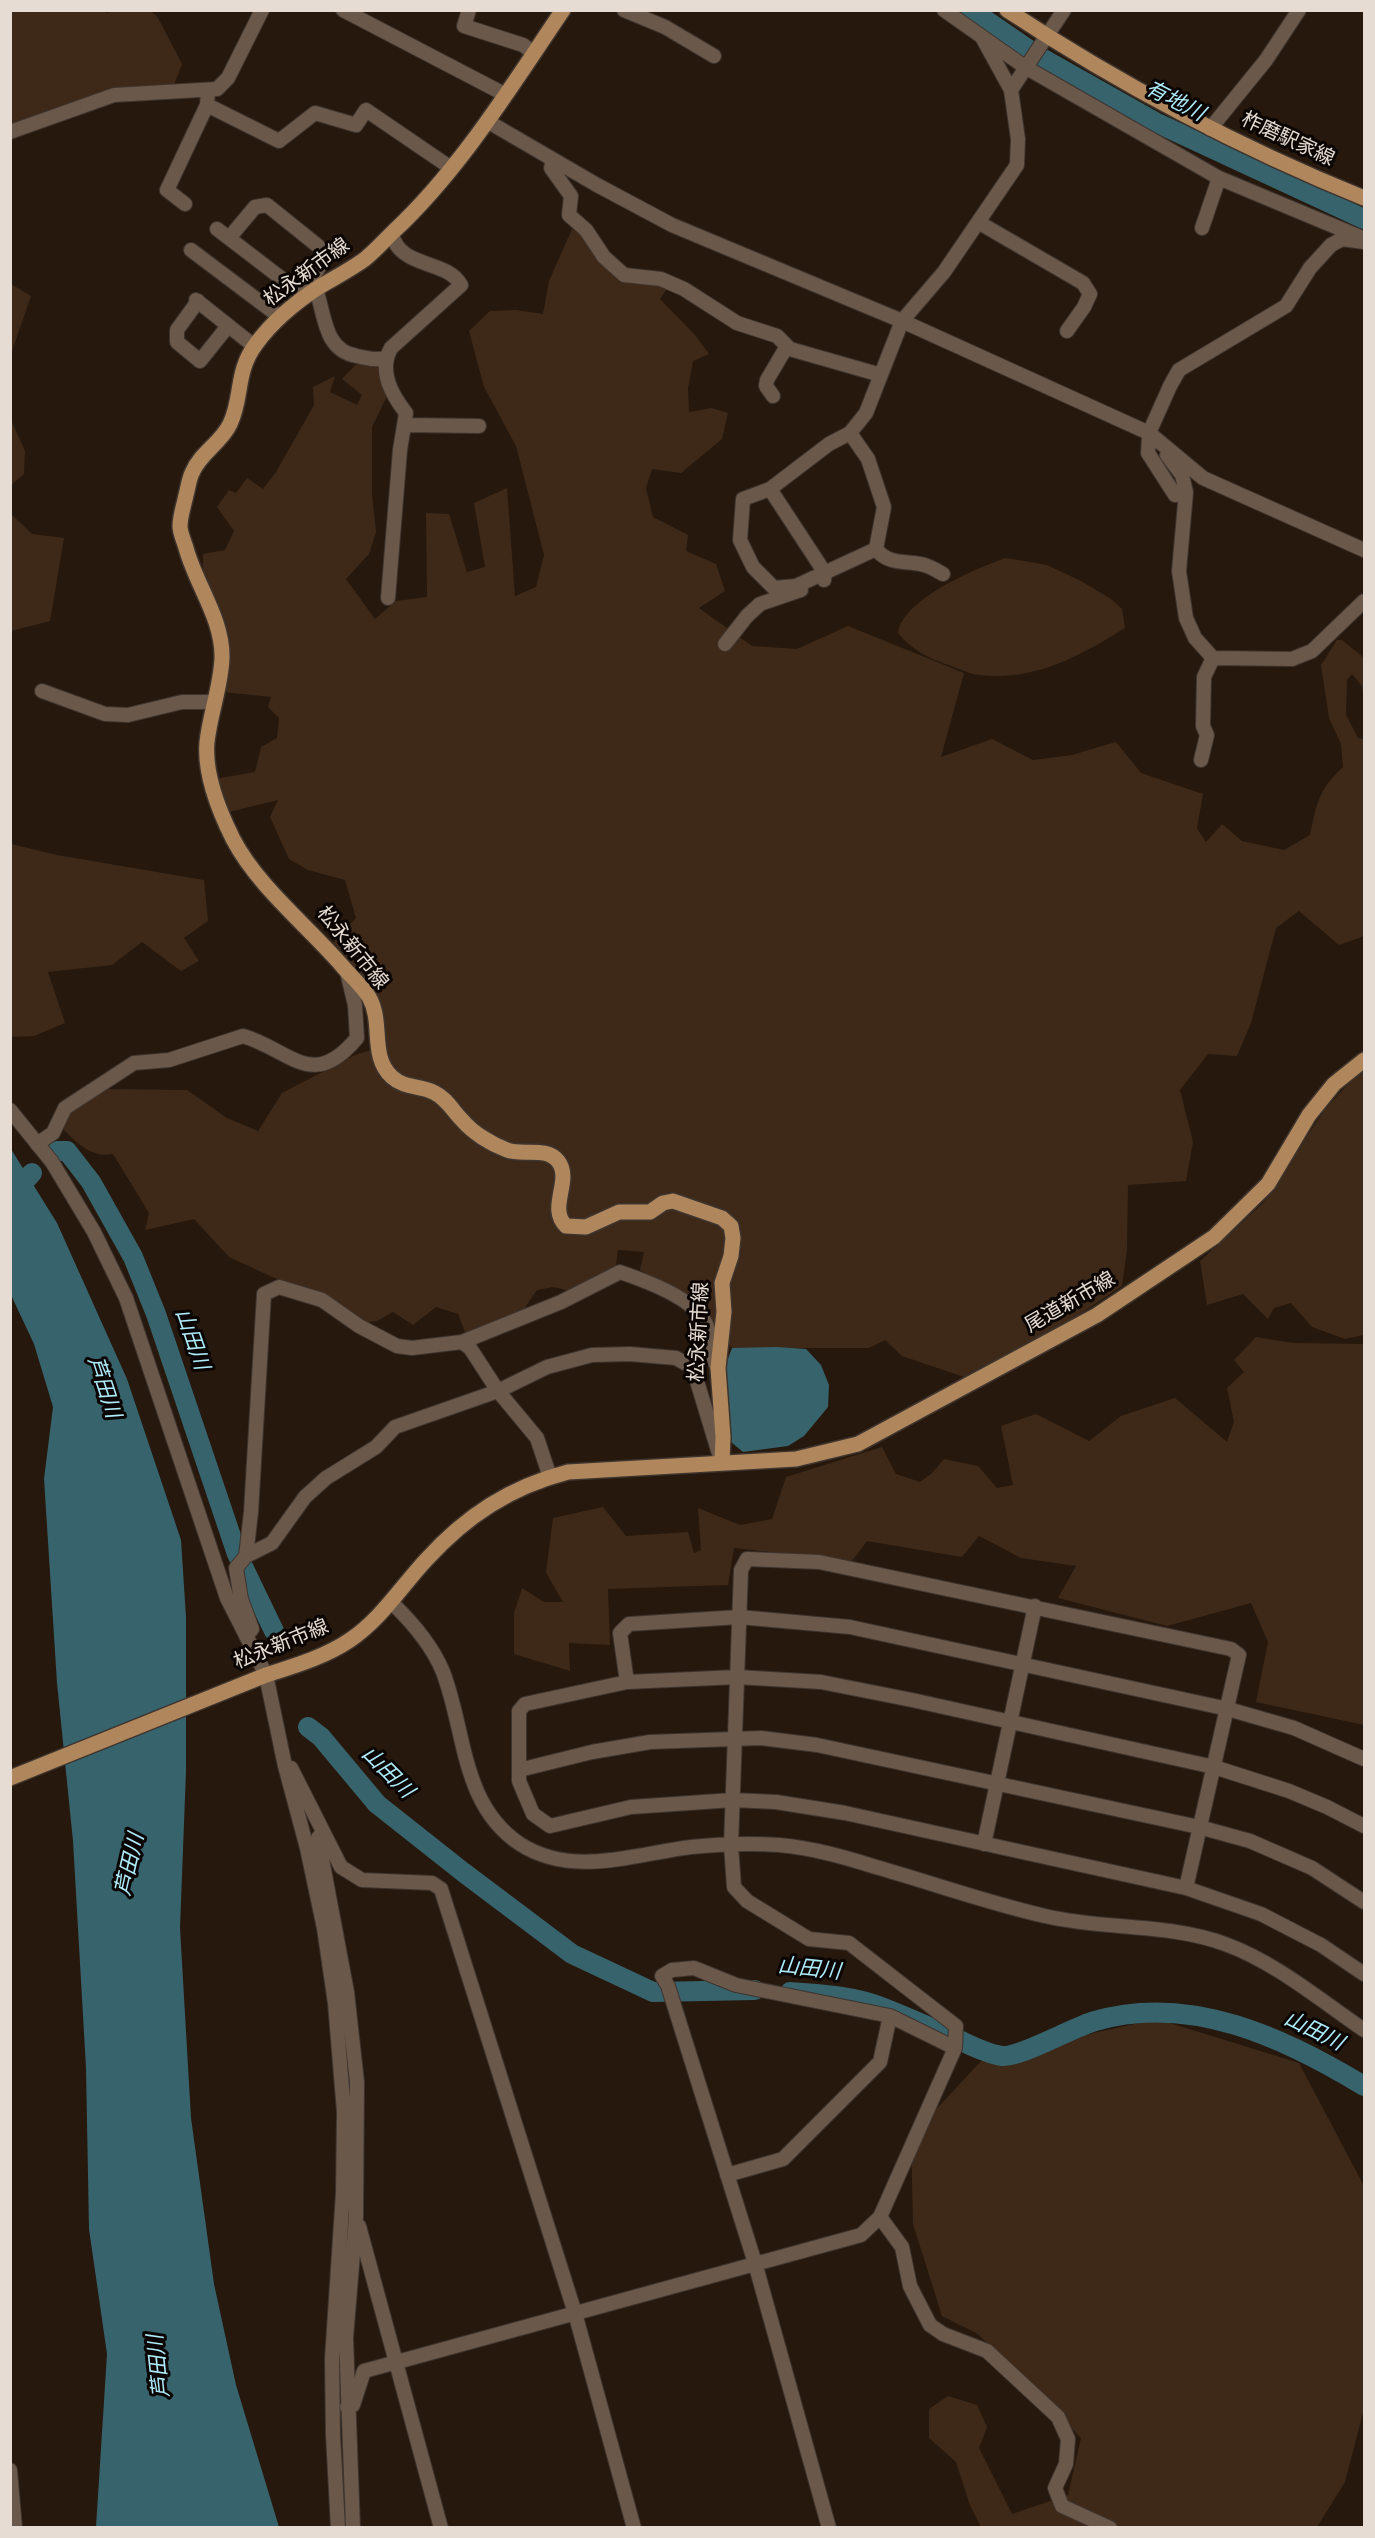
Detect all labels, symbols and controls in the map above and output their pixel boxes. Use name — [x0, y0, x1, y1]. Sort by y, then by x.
water label: 有地川 — [1140, 77, 1208, 129]
street label: 柞磨駅家線 — [1237, 109, 1337, 173]
street label: 松永新市線 — [260, 235, 356, 313]
street label: 松永新市線 — [310, 903, 392, 995]
street label: 尾道新市線 — [1022, 1269, 1120, 1339]
street label: 松永新市線 — [686, 1281, 716, 1383]
water label: 山田川 — [168, 1306, 212, 1374]
water label: 芦田川 — [80, 1354, 124, 1422]
street label: 松永新市線 — [231, 1616, 333, 1676]
water label: 山田川 — [355, 1743, 417, 1805]
water label: 芦田川 — [113, 1831, 151, 1899]
water label: 山田川 — [776, 1955, 842, 1987]
water label: 山田川 — [1279, 2008, 1347, 2058]
water label: 芦田川 — [145, 2333, 177, 2399]

